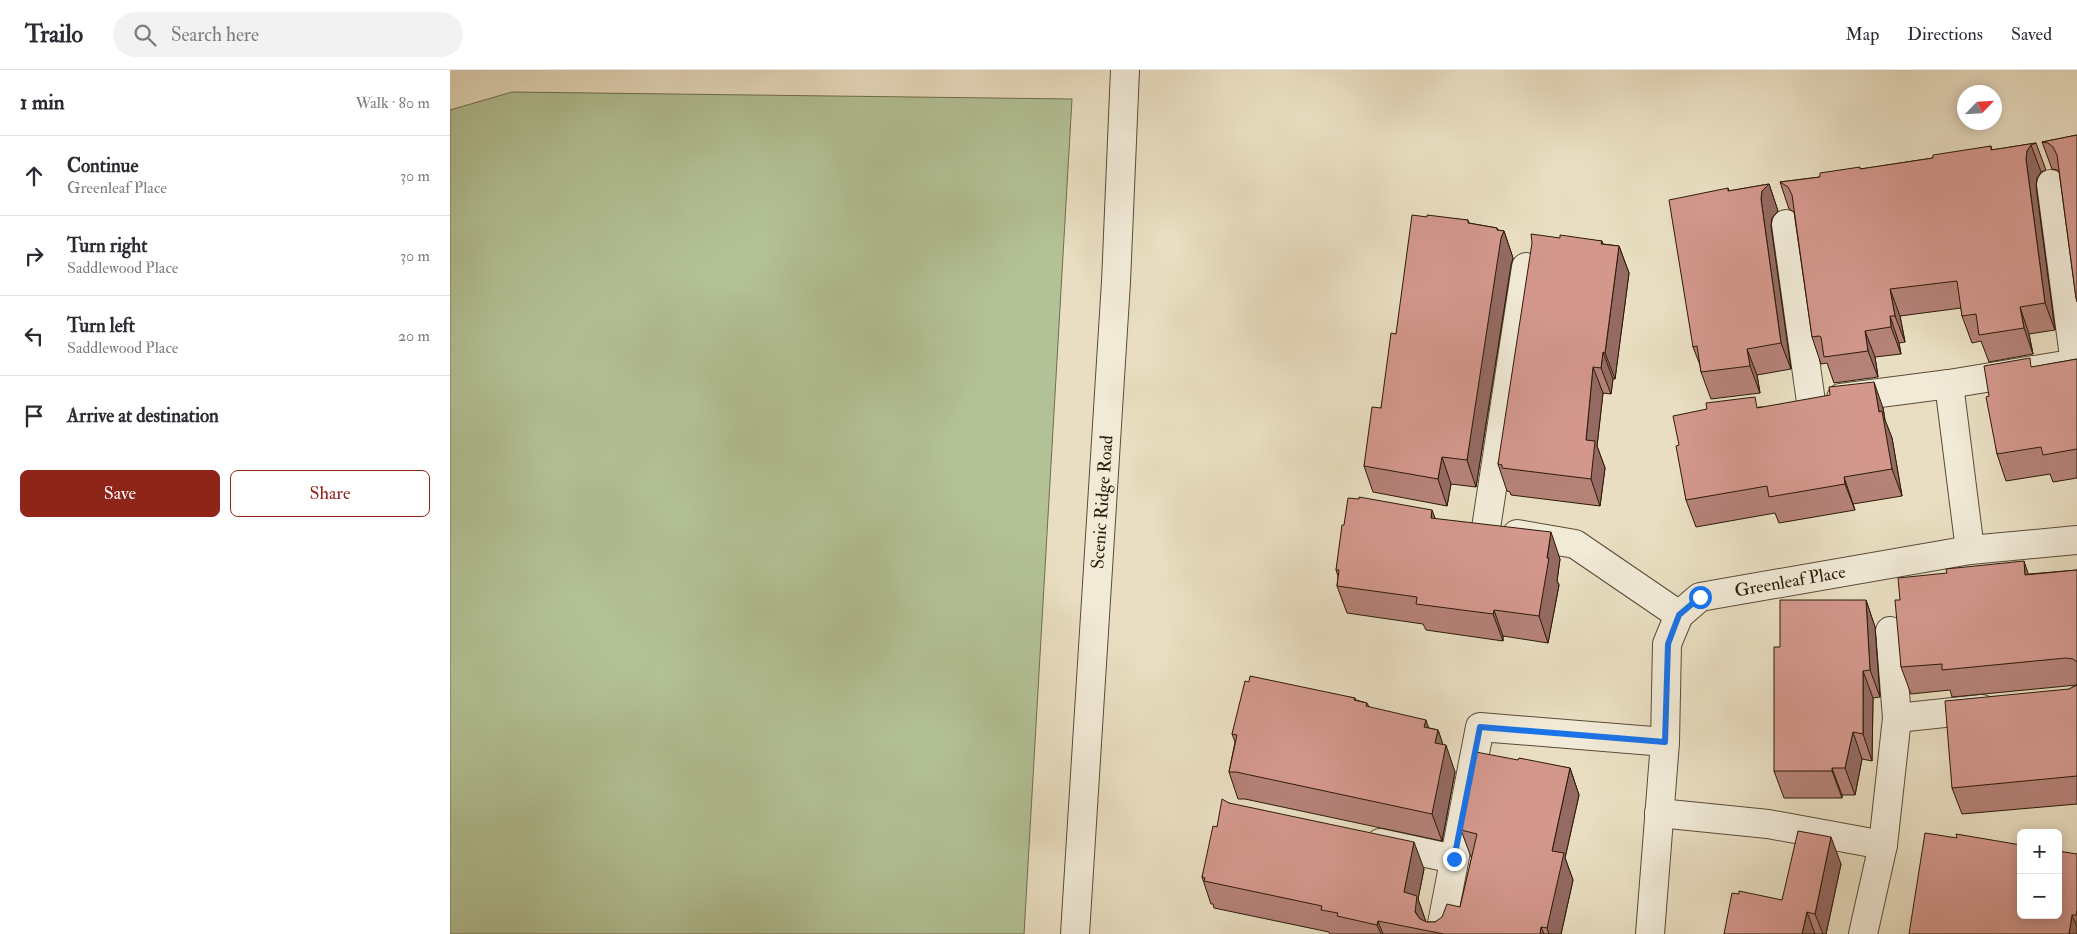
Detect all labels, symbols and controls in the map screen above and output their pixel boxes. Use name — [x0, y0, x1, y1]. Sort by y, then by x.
search box — [113, 12, 463, 57]
text: Trailo — [25, 19, 83, 50]
icon: search — [131, 21, 159, 49]
text: Search here — [171, 23, 259, 47]
text: Map — [1846, 23, 1879, 46]
text: Directions — [1907, 23, 1983, 46]
text: Saved — [2011, 23, 2052, 46]
north arrow — [1957, 85, 2002, 130]
text: 1 min — [20, 89, 65, 116]
text: Walk · 80 m — [355, 93, 430, 113]
text: Continue — [67, 154, 138, 178]
icon: ahead — [20, 162, 48, 190]
text: 30 m — [400, 166, 430, 186]
text: Greenleaf Place — [67, 178, 167, 198]
text: Turn right — [67, 234, 147, 258]
icon: right — [20, 242, 48, 270]
text: 30 m — [400, 246, 430, 266]
text: Saddlewood Place — [67, 258, 179, 278]
text: Turn left — [67, 314, 135, 338]
icon: left — [20, 322, 48, 350]
text: 20 m — [398, 326, 430, 346]
text: Saddlewood Place — [67, 338, 179, 358]
icon: arrive — [20, 402, 48, 430]
text: Arrive at destination — [67, 404, 219, 428]
street label: Scenic Ridge Road — [1086, 434, 1119, 570]
button: Save — [20, 470, 220, 517]
button: Share — [230, 470, 430, 517]
street label: Greenleaf Place — [1733, 560, 1848, 603]
route start — [1689, 586, 1712, 609]
map controls — [2017, 829, 2062, 919]
button: + — [2017, 829, 2062, 874]
route end — [1443, 848, 1466, 871]
button: − — [2017, 874, 2062, 919]

